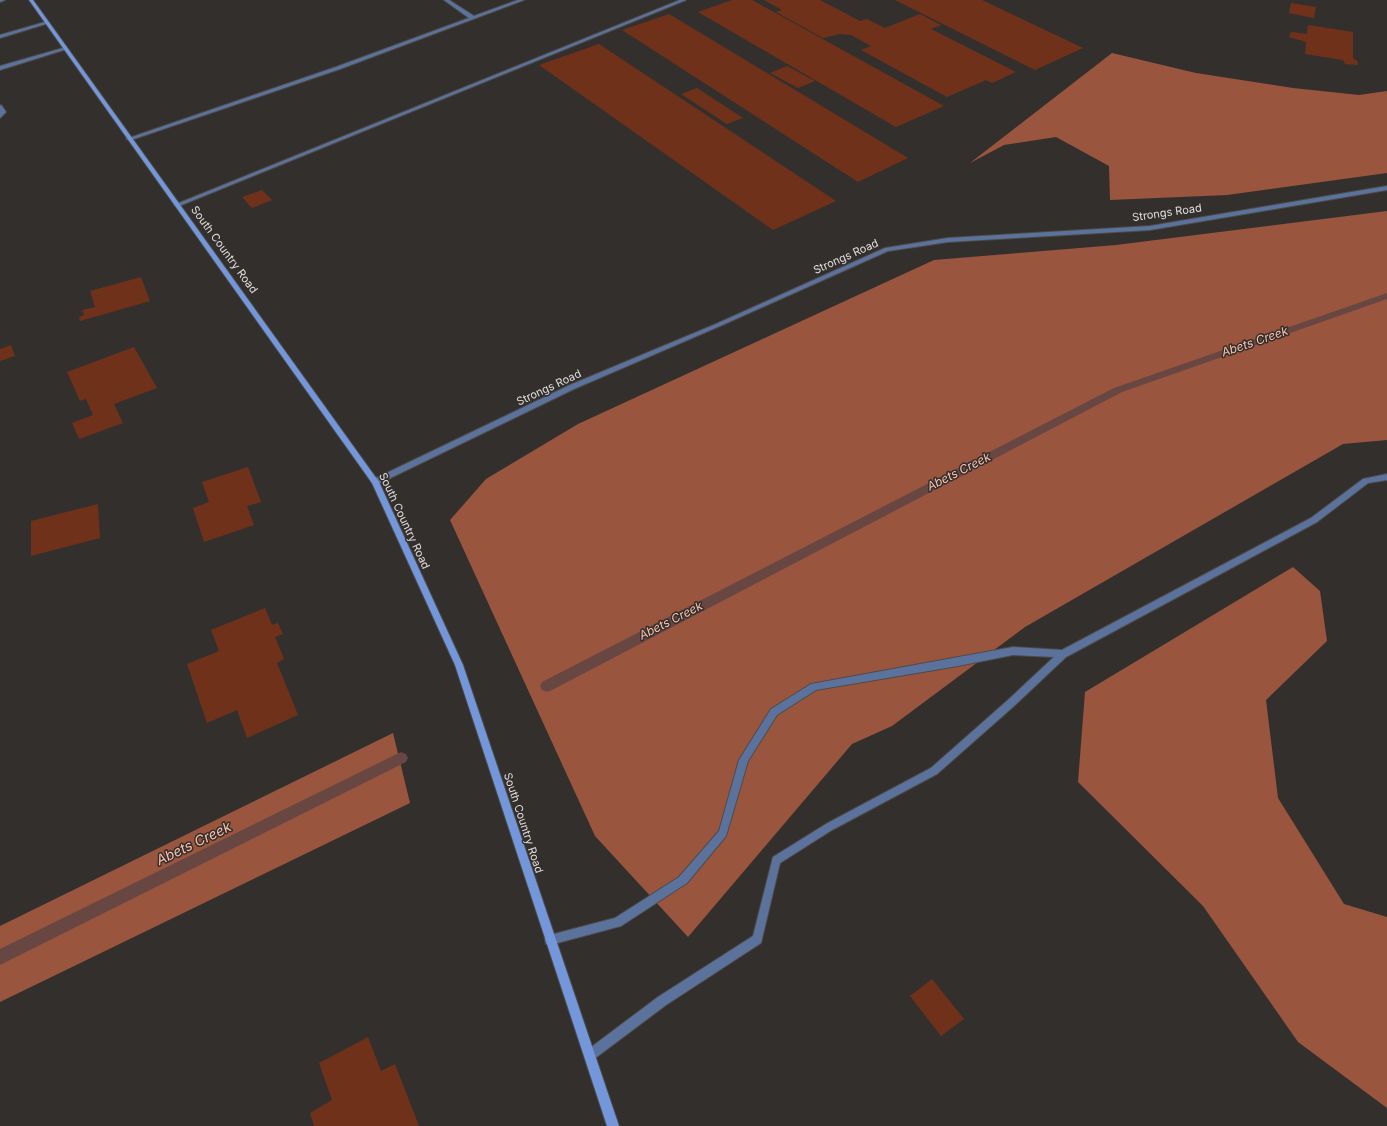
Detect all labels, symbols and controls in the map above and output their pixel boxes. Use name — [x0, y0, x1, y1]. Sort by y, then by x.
street label: Strongs Road — [1131, 202, 1203, 224]
street label: South Country Road — [188, 204, 260, 296]
street label: Strongs Road — [811, 237, 881, 277]
water label: Abets Creek — [1220, 324, 1290, 360]
street label: Strongs Road — [515, 367, 583, 409]
water label: Abets Creek — [925, 450, 993, 494]
street label: South Country Road — [376, 471, 432, 571]
water label: Abets Creek — [637, 599, 705, 643]
street label: South Country Road — [501, 771, 545, 875]
water label: Abets Creek — [154, 819, 234, 869]

